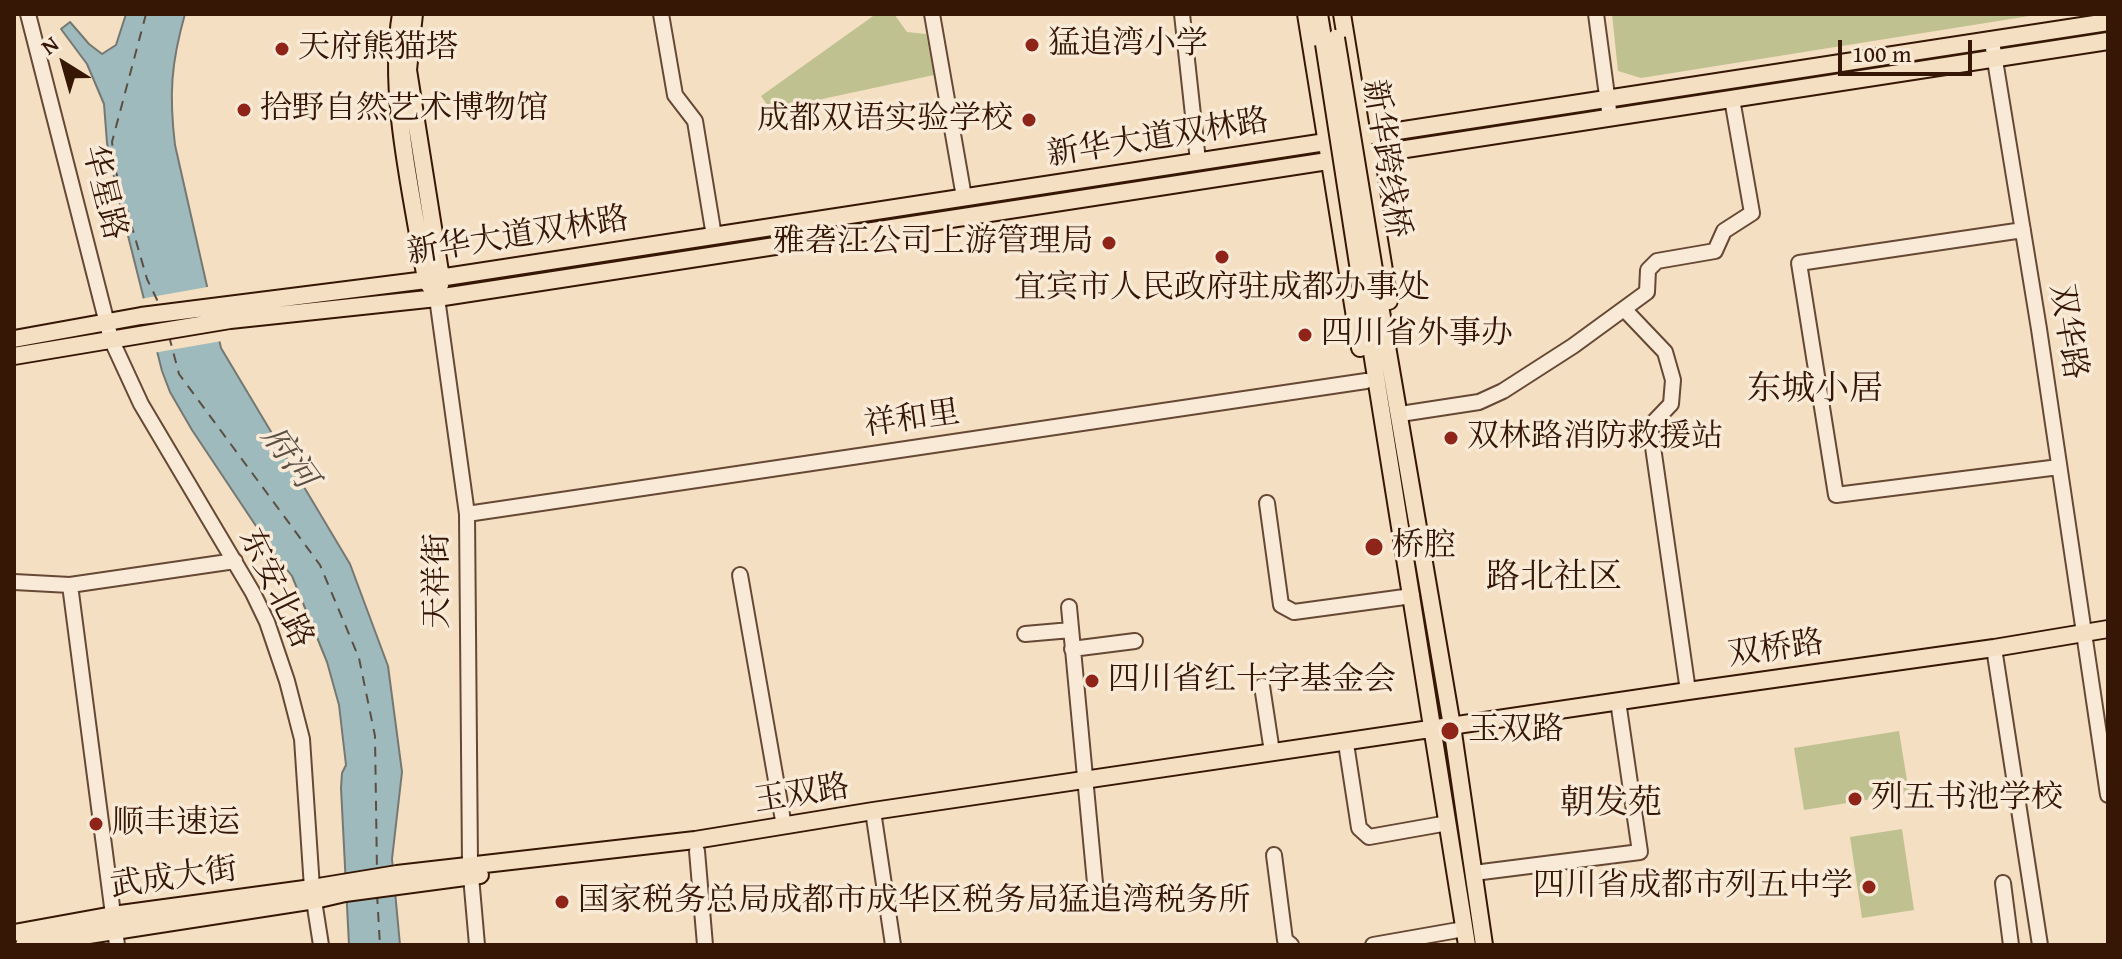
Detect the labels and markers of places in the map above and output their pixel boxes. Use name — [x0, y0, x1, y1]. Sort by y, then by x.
place label: 猛追湾小学 — [1048, 26, 1208, 64]
place label: 天府熊猫塔 — [298, 30, 458, 68]
marker: 猛追湾小学 — [1023, 36, 1041, 54]
marker: 天府熊猫塔 — [273, 40, 291, 58]
place label: 拾野自然艺术博物馆 — [260, 91, 548, 129]
marker: 拾野自然艺术博物馆 — [235, 101, 253, 119]
place label: 成都双语实验学校 — [757, 101, 1013, 139]
marker: 成都双语实验学校 — [1020, 111, 1038, 129]
place label: 雅砻江公司上游管理局 — [773, 224, 1093, 262]
marker: 雅砻江公司上游管理局 — [1100, 234, 1118, 252]
marker: 宜宾市人民政府驻成都办事处 — [1213, 248, 1231, 266]
place label: 宜宾市人民政府驻成都办事处 — [1014, 270, 1430, 308]
place label: 四川省外事办 — [1321, 316, 1513, 354]
marker: 四川省外事办 — [1296, 326, 1314, 344]
place label: 双林路消防救援站 — [1467, 419, 1723, 457]
marker: 双林路消防救援站 — [1442, 429, 1460, 447]
place label: 桥腔 — [1392, 528, 1456, 566]
marker: 桥腔 — [1363, 536, 1385, 558]
place label: 四川省红十字基金会 — [1108, 662, 1396, 700]
marker: 四川省红十字基金会 — [1083, 672, 1101, 690]
place label: 玉双路 — [1468, 712, 1564, 750]
marker: 玉双路 — [1439, 720, 1461, 742]
place label: 列五书池学校 — [1871, 780, 2063, 818]
marker: 列五书池学校 — [1846, 790, 1864, 808]
place label: 顺丰速运 — [112, 805, 240, 843]
marker: 顺丰速运 — [87, 815, 105, 833]
place label: 四川省成都市列五中学 — [1533, 868, 1853, 906]
marker: 四川省成都市列五中学 — [1860, 878, 1878, 896]
place label: 国家税务总局成都市成华区税务局猛追湾税务所 — [578, 883, 1250, 921]
marker: 国家税务总局成都市成华区税务局猛追湾税务所 — [553, 893, 571, 911]

